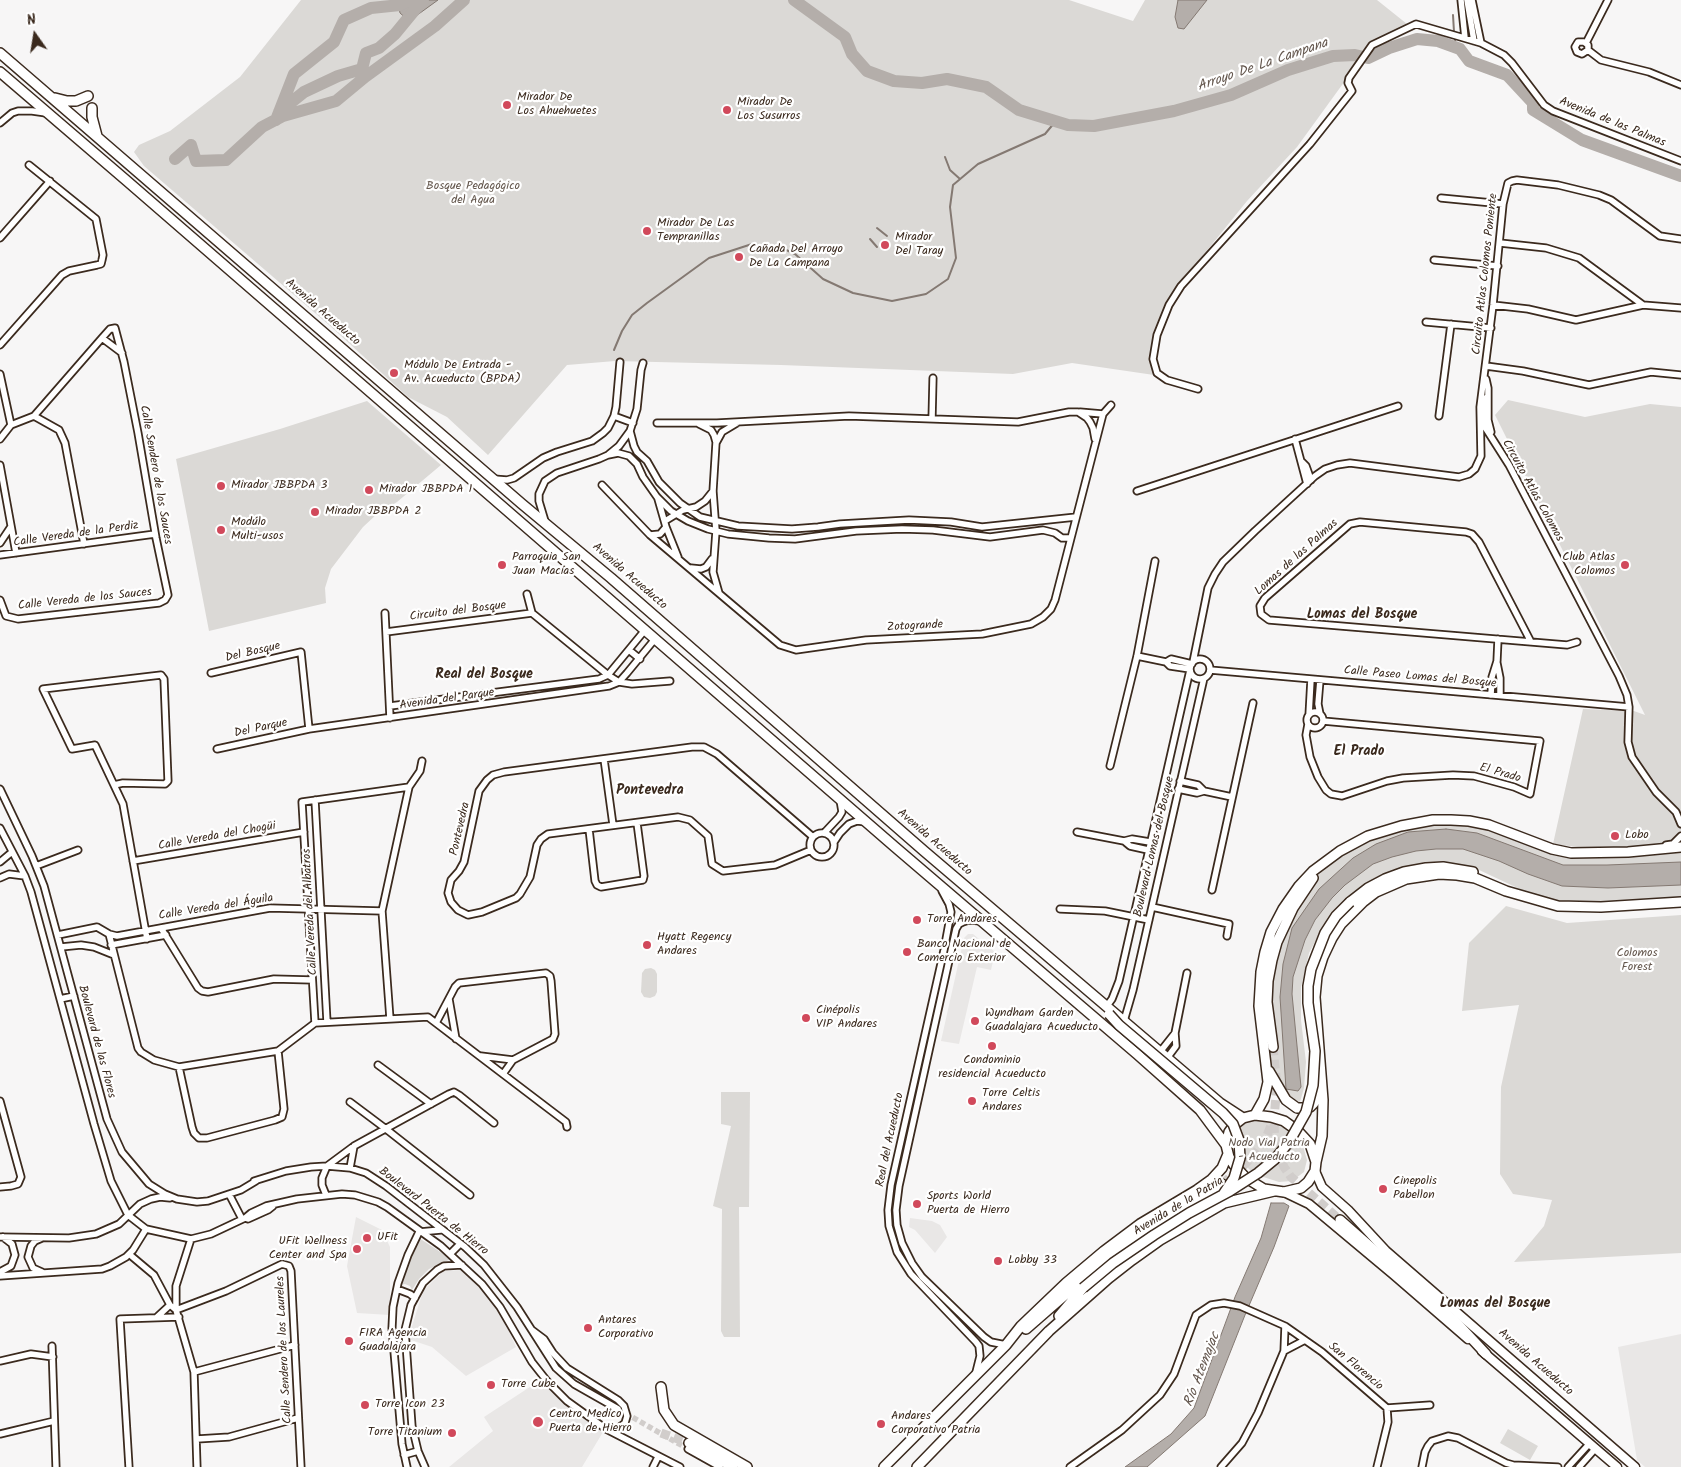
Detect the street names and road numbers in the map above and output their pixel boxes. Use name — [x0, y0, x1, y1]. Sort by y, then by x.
street label: Avenida de las Palmas — [1557, 95, 1667, 151]
street label: Circuito Atlas Colomos Poniente — [1470, 193, 1502, 355]
street label: Avenida Acueducto — [282, 277, 362, 349]
street label: Calle Sendero de los Sauces — [136, 404, 174, 546]
street label: Circuito Atlas Colomos — [1498, 437, 1566, 545]
street label: Lomas de las Palmas — [1252, 517, 1342, 599]
street label: Calle Vereda de la Perdiz — [13, 519, 139, 551]
street label: Avenida Acueducto — [589, 541, 669, 613]
street label: Calle Vereda de los Sauces — [17, 586, 153, 614]
street label: Circuito del Bosque — [409, 599, 507, 625]
street label: Zotogrande — [887, 618, 943, 636]
street label: Del Bosque — [224, 640, 282, 666]
street label: Calle Paseo Lomas del Bosque — [1343, 664, 1497, 692]
street label: Avenida del Parque — [399, 686, 495, 714]
street label: Del Parque — [233, 716, 289, 742]
street label: El Prado — [1478, 761, 1522, 787]
street label: Boulevard Lomas del Bosque — [1132, 775, 1178, 919]
street label: Pontevedra — [448, 801, 474, 857]
street label: Avenida Acueducto — [894, 807, 974, 879]
street label: Calle Vereda del Chogüi — [157, 820, 277, 854]
street label: Calle Vereda del Albatros — [300, 848, 322, 976]
street label: Calle Vereda del Águila — [158, 892, 274, 924]
street label: Boulevard de las Flores — [74, 984, 118, 1100]
street label: Real del Acueducto — [874, 1092, 908, 1188]
street label: Boulevard Puerta de Hierro — [375, 1165, 491, 1259]
street label: Avenida de la Patria — [1131, 1174, 1227, 1240]
street label: Calle Sendero de los Laureles — [274, 1276, 296, 1424]
street label: Avenida Acueducto — [1495, 1327, 1575, 1399]
street label: San Florencio — [1325, 1340, 1385, 1394]

